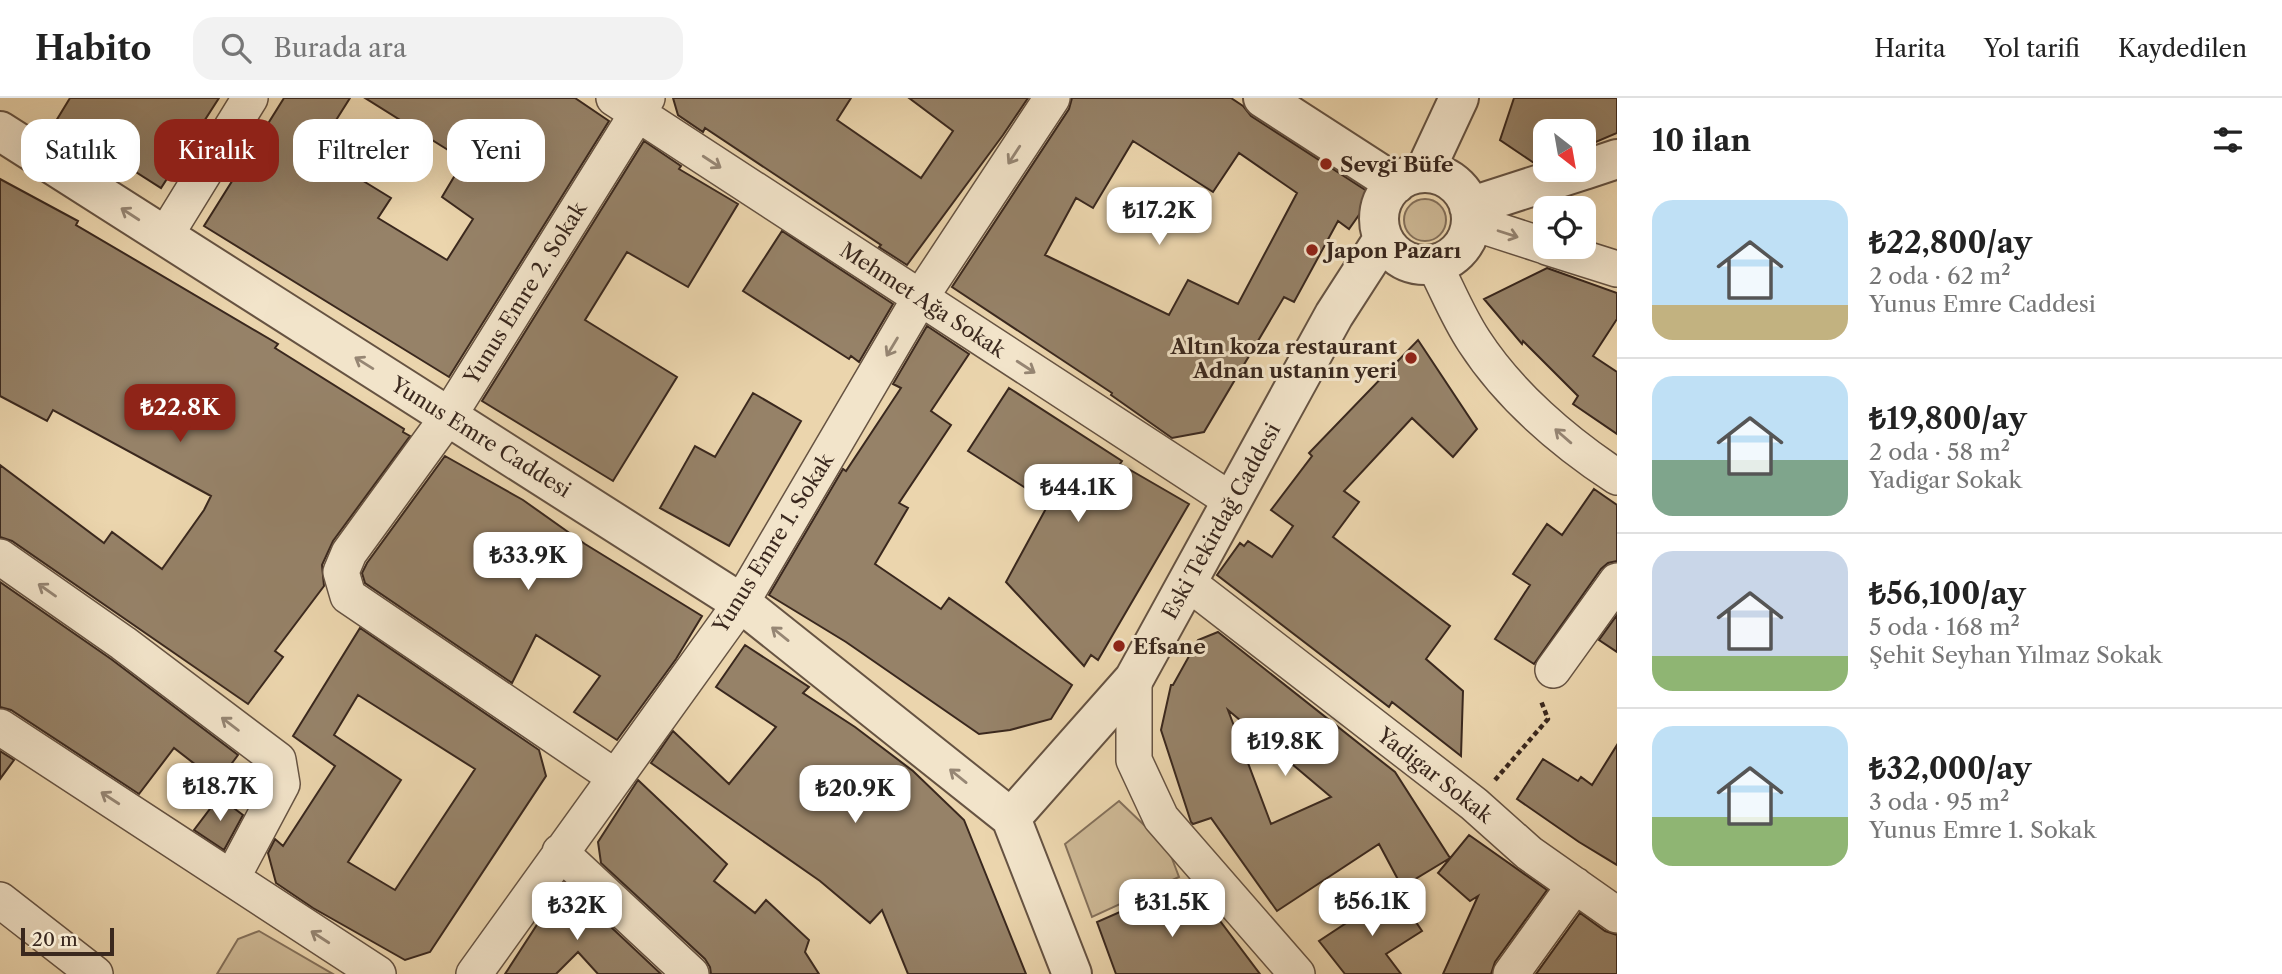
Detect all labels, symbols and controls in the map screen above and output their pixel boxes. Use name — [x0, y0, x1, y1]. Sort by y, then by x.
search box — [193, 17, 683, 80]
text: Habito — [35, 28, 151, 69]
icon: search — [217, 29, 255, 67]
text: Burada ara — [273, 32, 407, 64]
text: Harita — [1874, 34, 1946, 63]
text: Yol tarifi — [1984, 34, 2080, 63]
text: Kaydedilen — [2118, 34, 2247, 63]
chip: Satılık — [21, 119, 140, 182]
chip: Kiralık — [154, 119, 279, 182]
chip: Filtreler — [293, 119, 433, 182]
chip: Yeni — [447, 119, 545, 182]
north arrow — [1533, 119, 1596, 182]
map controls — [1533, 119, 1596, 259]
icon: filters — [2209, 121, 2247, 159]
text: 10 ilan — [1652, 122, 1751, 159]
one-way arrow — [1007, 145, 1022, 164]
place label: Sevgi Büfe — [1340, 152, 1454, 177]
one-way arrow — [702, 155, 721, 169]
marker: Sevgi Büfe — [1318, 156, 1334, 172]
pin: ₺17.2K — [1102, 188, 1216, 247]
street label: Yunus Emre 2. Sokak — [458, 196, 592, 390]
text: ₺17.2K — [1123, 196, 1195, 224]
button: locate — [1533, 196, 1596, 259]
one-way arrow — [121, 207, 141, 221]
text: ₺22,800/ay — [1869, 224, 2032, 261]
one-way arrow — [1497, 228, 1519, 241]
icon: home — [1708, 228, 1792, 312]
street label: Mehmet Ağa Sokak — [836, 237, 1011, 363]
place label: Japon Pazarı — [1322, 238, 1462, 263]
marker: Japon Pazarı — [1304, 242, 1320, 258]
text: 2 oda · 62 m² — [1869, 262, 2011, 290]
text: Yunus Emre Caddesi — [1869, 290, 2096, 318]
place label: Altın koza restaurant Adnan ustanın yeri — [1169, 334, 1398, 383]
one-way arrow — [885, 336, 899, 356]
marker: Altın koza restaurant Adnan ustanın yeri — [1403, 350, 1419, 366]
one-way arrow — [354, 355, 374, 369]
one-way arrow — [1015, 360, 1035, 374]
street label: Yunus Emre Caddesi — [386, 371, 575, 502]
pin: ₺22.8K — [123, 384, 237, 444]
text: ₺22.8K — [140, 393, 220, 421]
text: ₺19,800/ay — [1869, 400, 2027, 437]
icon: home — [1708, 404, 1792, 488]
street label: Eski Tekirdağ Caddesi — [1157, 419, 1285, 623]
one-way arrow — [1554, 428, 1572, 444]
text: 2 oda · 58 m² — [1869, 438, 2010, 466]
street label: Yunus Emre 1. Sokak — [707, 448, 839, 638]
pin: ₺44.1K — [1021, 464, 1135, 524]
text: Yadigar Sokak — [1869, 466, 2022, 494]
text: ₺44.1K — [1040, 473, 1116, 501]
pin: ₺33.9K — [471, 532, 585, 592]
text: ₺33.9K — [489, 541, 567, 569]
text: ₺56,100/ay — [1869, 575, 2026, 612]
icon: home — [1708, 579, 1792, 663]
one-way arrow — [38, 583, 57, 597]
text: 5 oda · 168 m² — [1869, 613, 2020, 641]
one-way arrow — [771, 626, 789, 642]
place label: Efsane — [1133, 634, 1206, 659]
marker: Efsane — [1111, 638, 1127, 654]
text: Şehit Seyhan Yılmaz Sokak — [1869, 641, 2162, 669]
one-way arrow — [221, 717, 240, 732]
pin: ₺19.8K — [1228, 718, 1342, 778]
street label: Yadigar Sokak — [1372, 722, 1498, 828]
text: ₺19.8K — [1247, 727, 1323, 755]
text: ₺32,000/ay — [1869, 750, 2031, 787]
icon: home — [1708, 754, 1792, 838]
pin: ₺18.7K — [163, 764, 277, 823]
pin: ₺20.9K — [798, 766, 912, 825]
one-way arrow — [949, 768, 967, 783]
text: ₺18.7K — [183, 772, 257, 800]
text: ₺20.9K — [815, 774, 895, 802]
text: 3 oda · 95 m² — [1869, 788, 2009, 816]
one-way arrow — [100, 791, 120, 805]
text: Yunus Emre 1. Sokak — [1869, 816, 2096, 844]
pin: ₺56.1K — [1315, 878, 1429, 938]
pin: ₺31.5K — [1115, 880, 1229, 939]
pin: ₺32K — [536, 882, 618, 942]
text: ₺56.1K — [1335, 887, 1409, 915]
text: ₺31.5K — [1135, 888, 1209, 916]
text: ₺32K — [548, 891, 606, 919]
scale bar — [21, 925, 114, 957]
text: 20 m — [32, 928, 78, 951]
one-way arrow — [311, 929, 331, 943]

